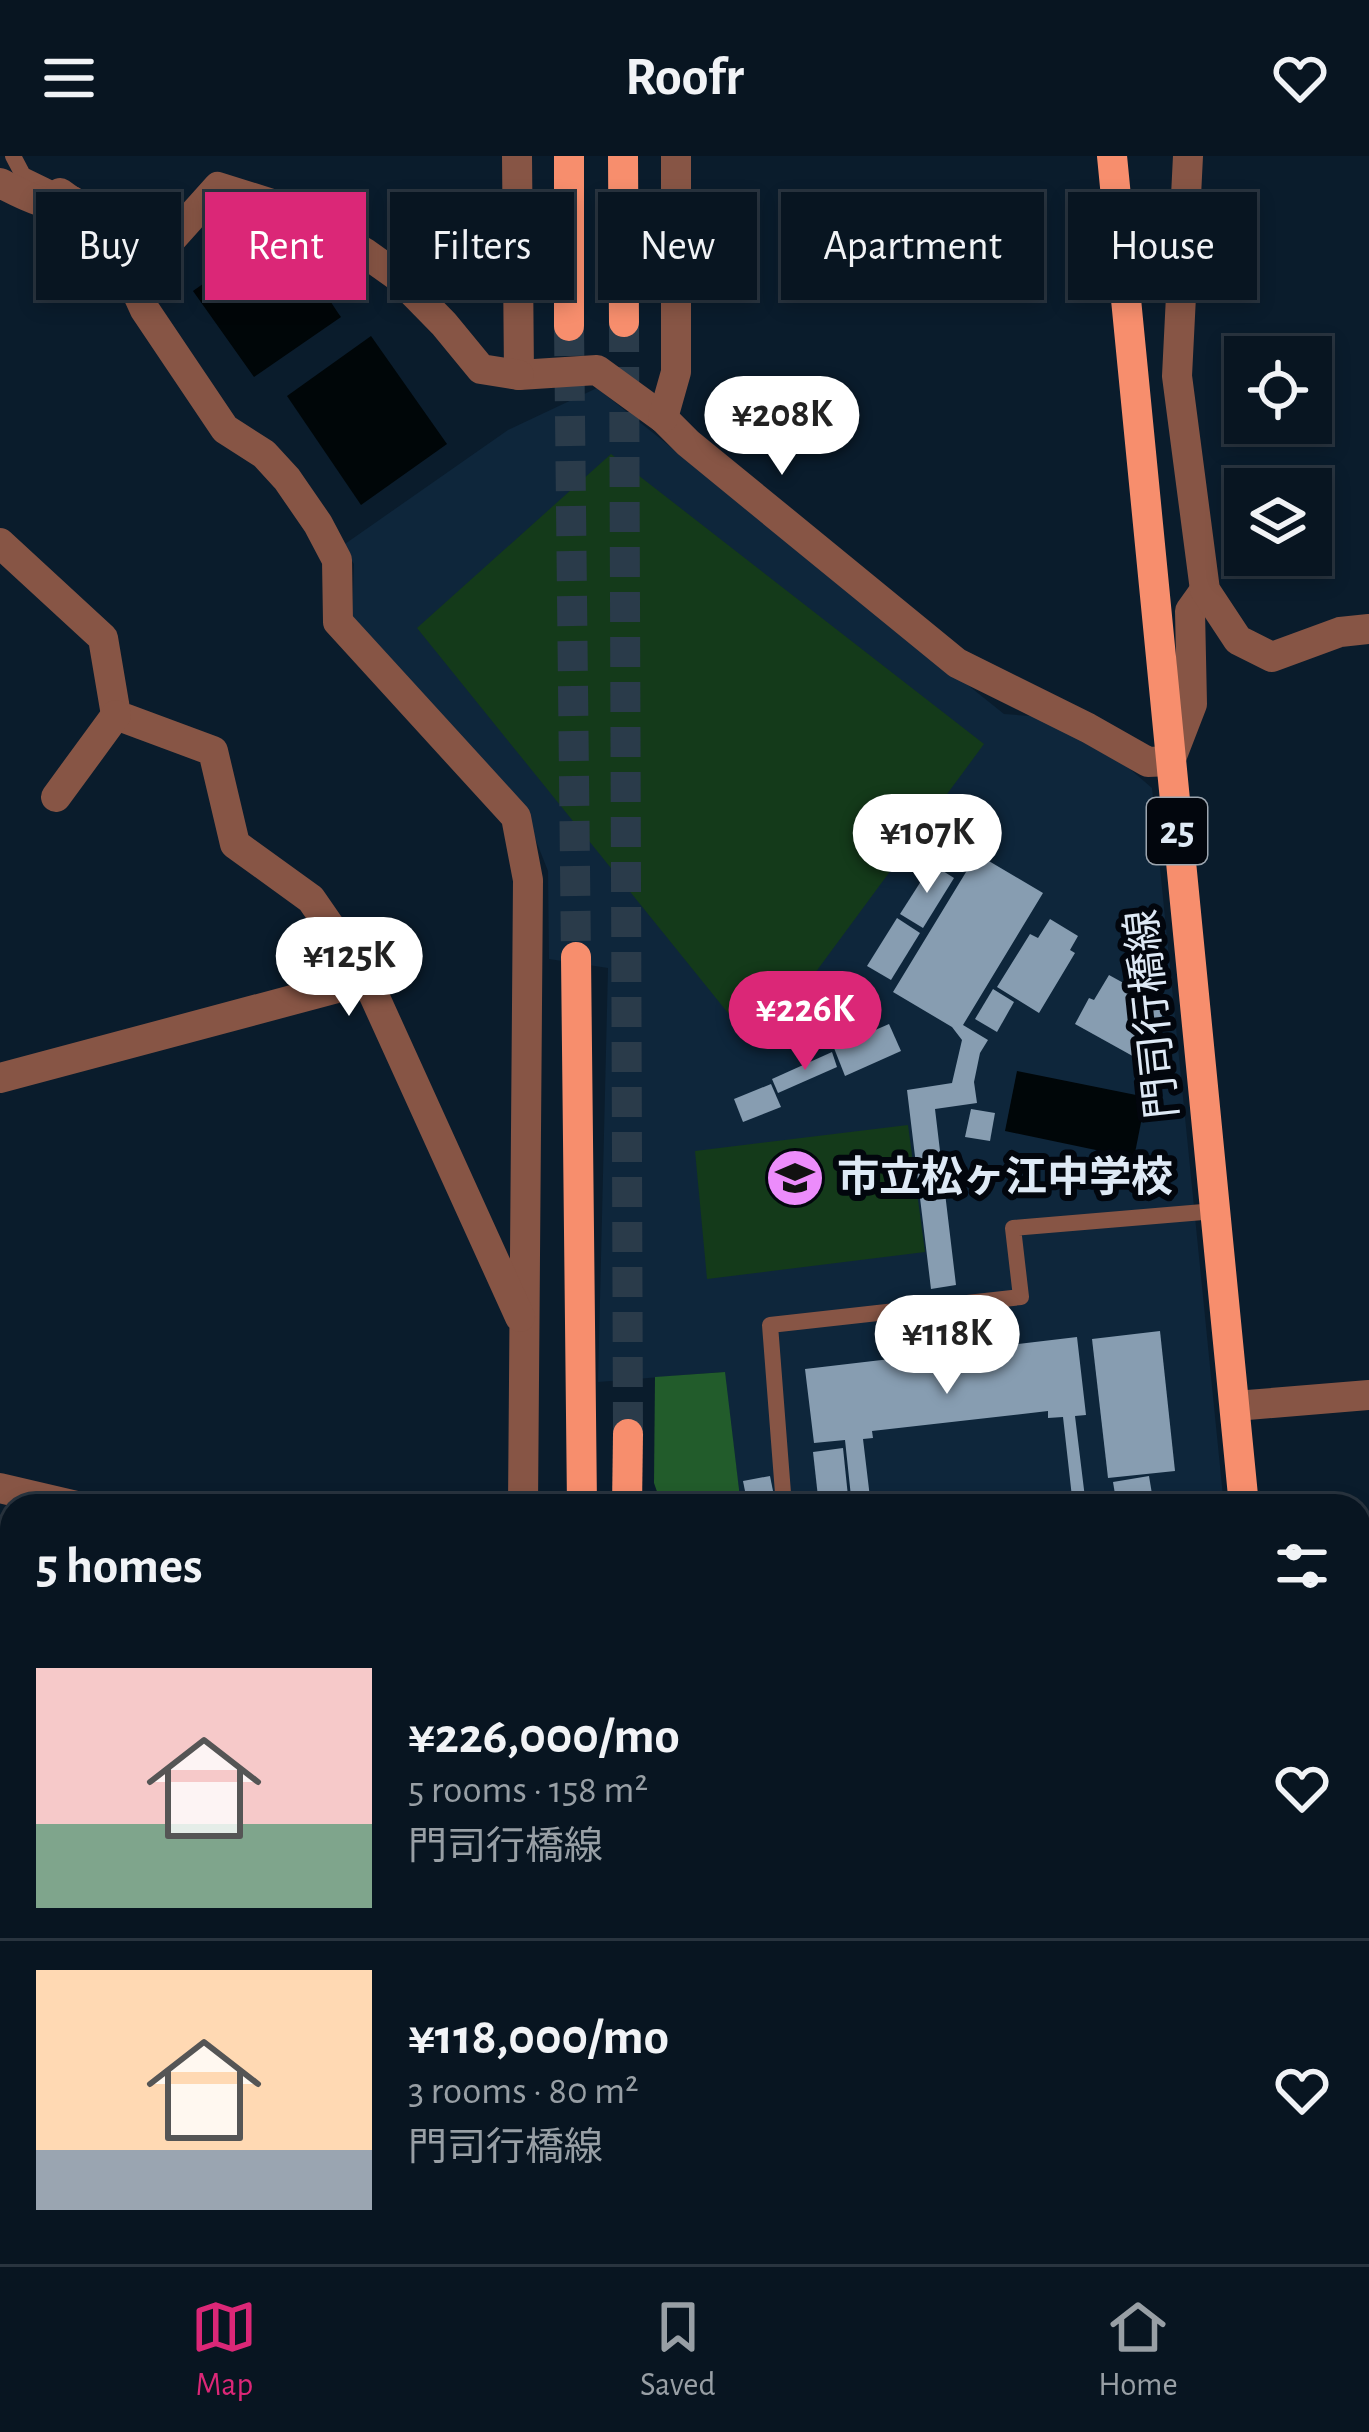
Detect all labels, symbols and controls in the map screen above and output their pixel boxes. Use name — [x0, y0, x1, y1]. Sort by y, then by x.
icon: menu — [36, 45, 102, 111]
icon: heart — [1267, 45, 1333, 111]
text: Roofr — [625, 51, 744, 105]
chip: Buy — [36, 192, 181, 300]
chip: Rent — [205, 192, 366, 300]
chip: Filters — [390, 192, 574, 300]
chip: New — [598, 192, 757, 300]
chip: Apartment — [781, 192, 1044, 300]
chip: House — [1068, 192, 1257, 300]
map controls — [1224, 336, 1332, 576]
button: locate — [1224, 336, 1332, 444]
pin: ¥208K — [698, 376, 866, 478]
text: ¥208K — [731, 395, 833, 434]
button: layers — [1224, 468, 1332, 576]
pin: ¥107K — [843, 794, 1011, 896]
road number: 25 — [1147, 798, 1207, 864]
text: ¥107K — [880, 813, 974, 852]
street label: 門司行橋線 — [1119, 907, 1185, 1121]
pin: ¥125K — [265, 917, 433, 1019]
text: ¥125K — [303, 936, 395, 975]
pin: ¥226K — [721, 971, 889, 1073]
text: ¥226K — [756, 990, 854, 1029]
school or university icon: 市立松ヶ江中学校 — [764, 1147, 826, 1209]
place label: 市立松ヶ江中学校 — [837, 1155, 1173, 1199]
pin: ¥118K — [863, 1295, 1031, 1397]
text: ¥118K — [902, 1314, 992, 1353]
icon: filters — [1269, 1533, 1335, 1599]
text: 5 homes — [36, 1541, 203, 1592]
text: ¥226,000/mo — [408, 1711, 680, 1762]
icon: home — [132, 1716, 276, 1860]
icon: heart — [1269, 1755, 1335, 1821]
text: 5 rooms · 158 m² — [408, 1771, 648, 1810]
text: 門司行橋線 — [408, 1828, 603, 1867]
text: ¥118,000/mo — [408, 2012, 669, 2063]
icon: home — [132, 2018, 276, 2162]
icon: heart — [1269, 2057, 1335, 2123]
text: 3 rooms · 80 m² — [408, 2072, 639, 2111]
text: 門司行橋線 — [408, 2129, 603, 2168]
tab: Map — [191, 2294, 257, 2406]
tab: Saved — [640, 2294, 716, 2406]
tab: Home — [1098, 2294, 1178, 2406]

